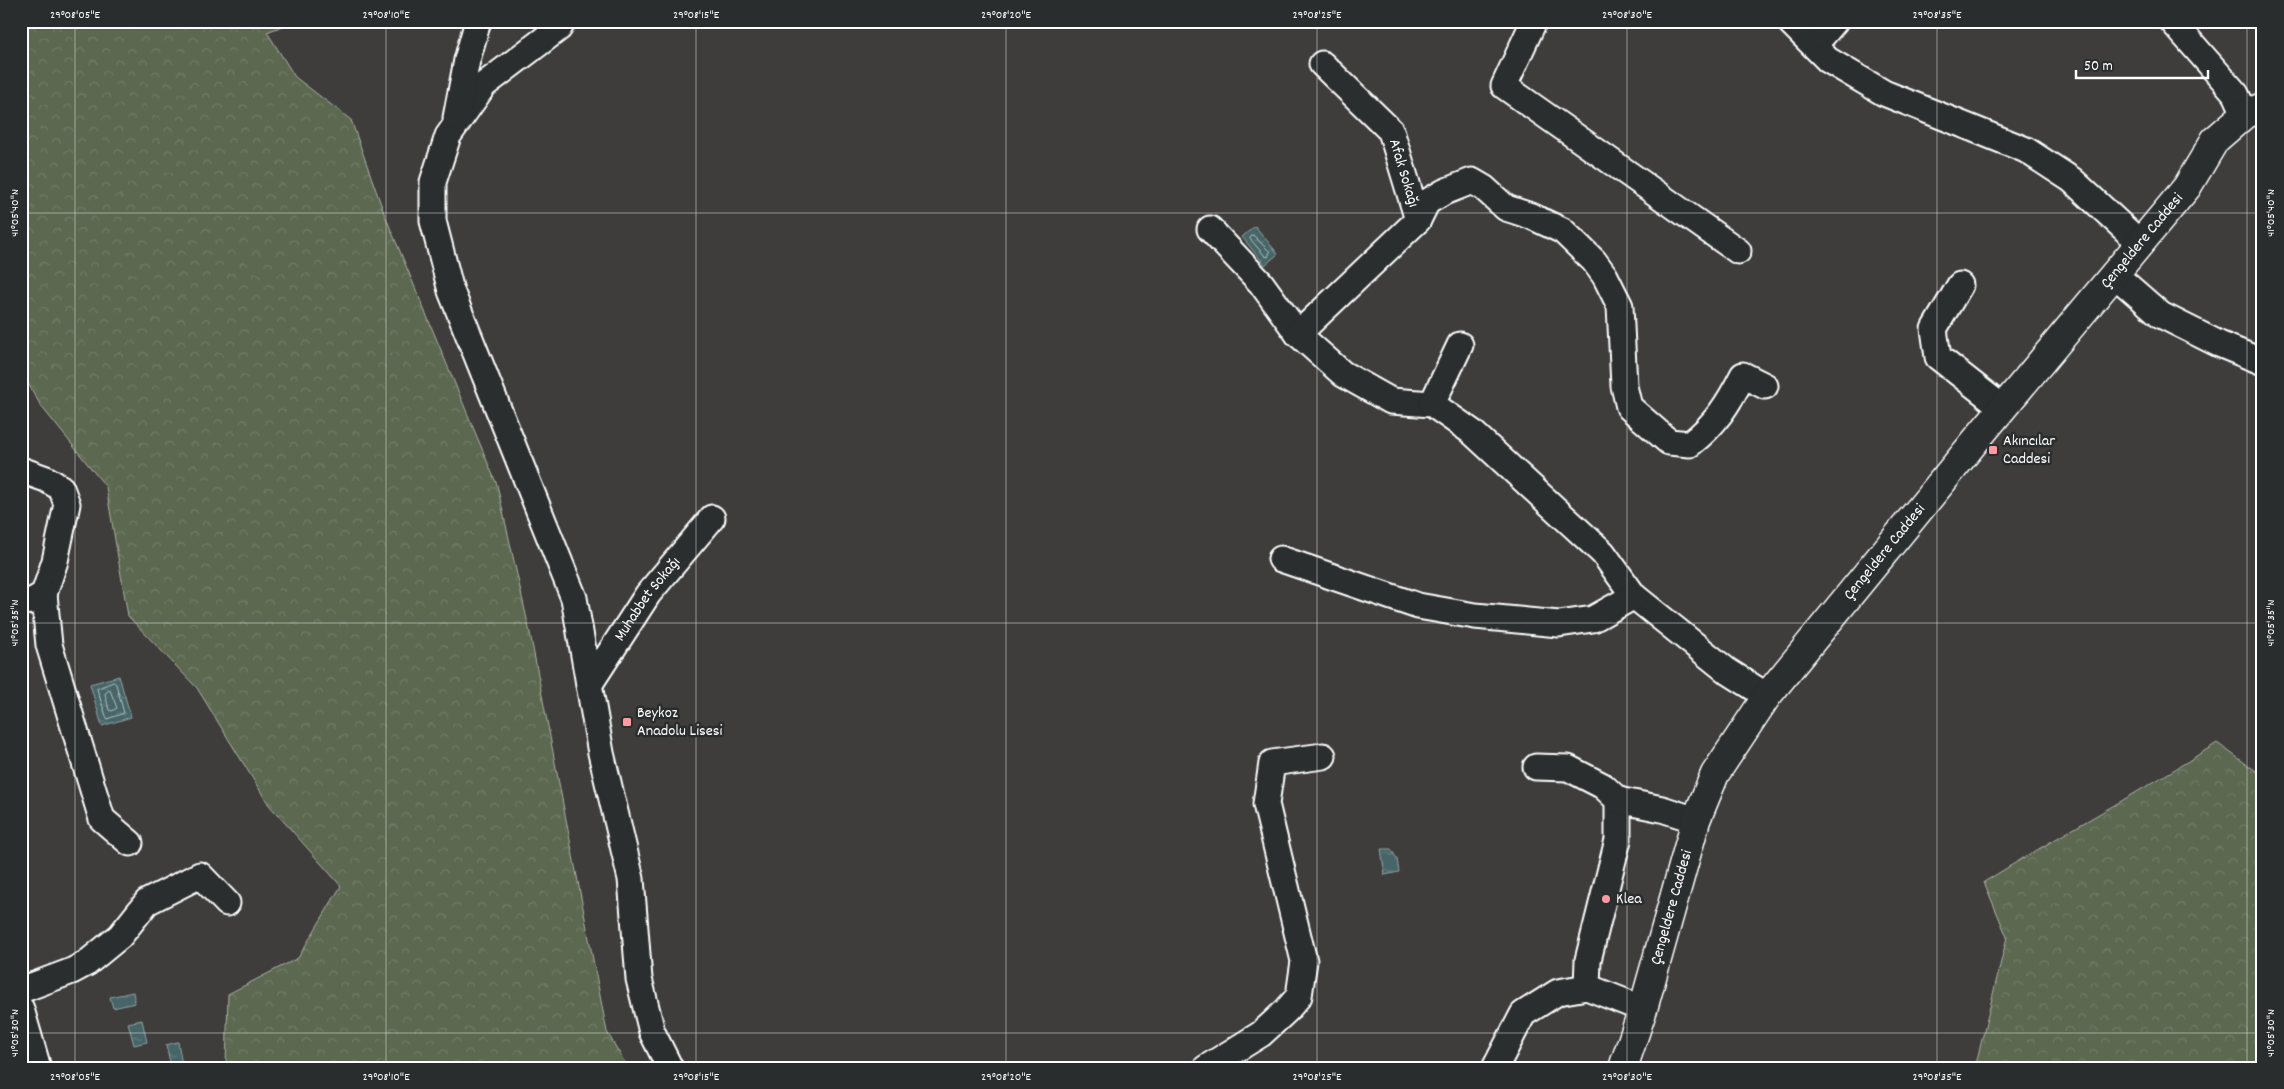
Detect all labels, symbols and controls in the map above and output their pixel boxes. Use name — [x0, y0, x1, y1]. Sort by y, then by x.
text: 29°08'05"E — [50, 7, 101, 24]
text: 29°08'10"E — [362, 7, 410, 24]
text: 29°08'15"E — [673, 7, 720, 24]
text: 29°08'20"E — [981, 7, 1031, 24]
text: 29°08'25"E — [1293, 7, 1342, 24]
text: 29°08'30"E — [1602, 7, 1652, 24]
text: 29°08'35"E — [1913, 7, 1962, 24]
scale bar — [2076, 48, 2209, 80]
text: 50 m — [2084, 56, 2113, 78]
street label: Afak Sokağı — [1383, 136, 1425, 210]
street label: Çengeldere Caddesi — [2095, 188, 2189, 294]
text: 41°05'40"N — [7, 189, 24, 237]
text: 41°05'40"N — [2263, 189, 2280, 237]
place label: Akıncılar Caddesi — [2003, 430, 2055, 471]
marker: Akıncılar Caddesi — [1987, 444, 1999, 456]
street label: Çengeldere Caddesi — [1838, 499, 1931, 605]
street label: Muhabbet Sokağı — [609, 552, 686, 646]
text: 41°05'35"N — [7, 599, 24, 647]
text: 41°05'35"N — [2263, 599, 2280, 647]
place label: Beykoz Anadolu Lisesi — [637, 702, 723, 743]
marker: Beykoz Anadolu Lisesi — [621, 716, 633, 728]
street label: Çengeldere Caddesi — [1645, 847, 1699, 967]
place label: Klea — [1616, 888, 1642, 911]
marker: Klea — [1600, 893, 1612, 905]
text: 41°05'30"N — [7, 1009, 24, 1057]
text: 41°05'30"N — [2263, 1009, 2280, 1057]
text: 29°08'05"E — [50, 1069, 101, 1086]
text: 29°08'10"E — [362, 1069, 410, 1086]
text: 29°08'15"E — [673, 1069, 720, 1086]
text: 29°08'20"E — [981, 1069, 1031, 1086]
text: 29°08'25"E — [1293, 1069, 1342, 1086]
text: 29°08'30"E — [1602, 1069, 1652, 1086]
text: 29°08'35"E — [1913, 1069, 1962, 1086]

